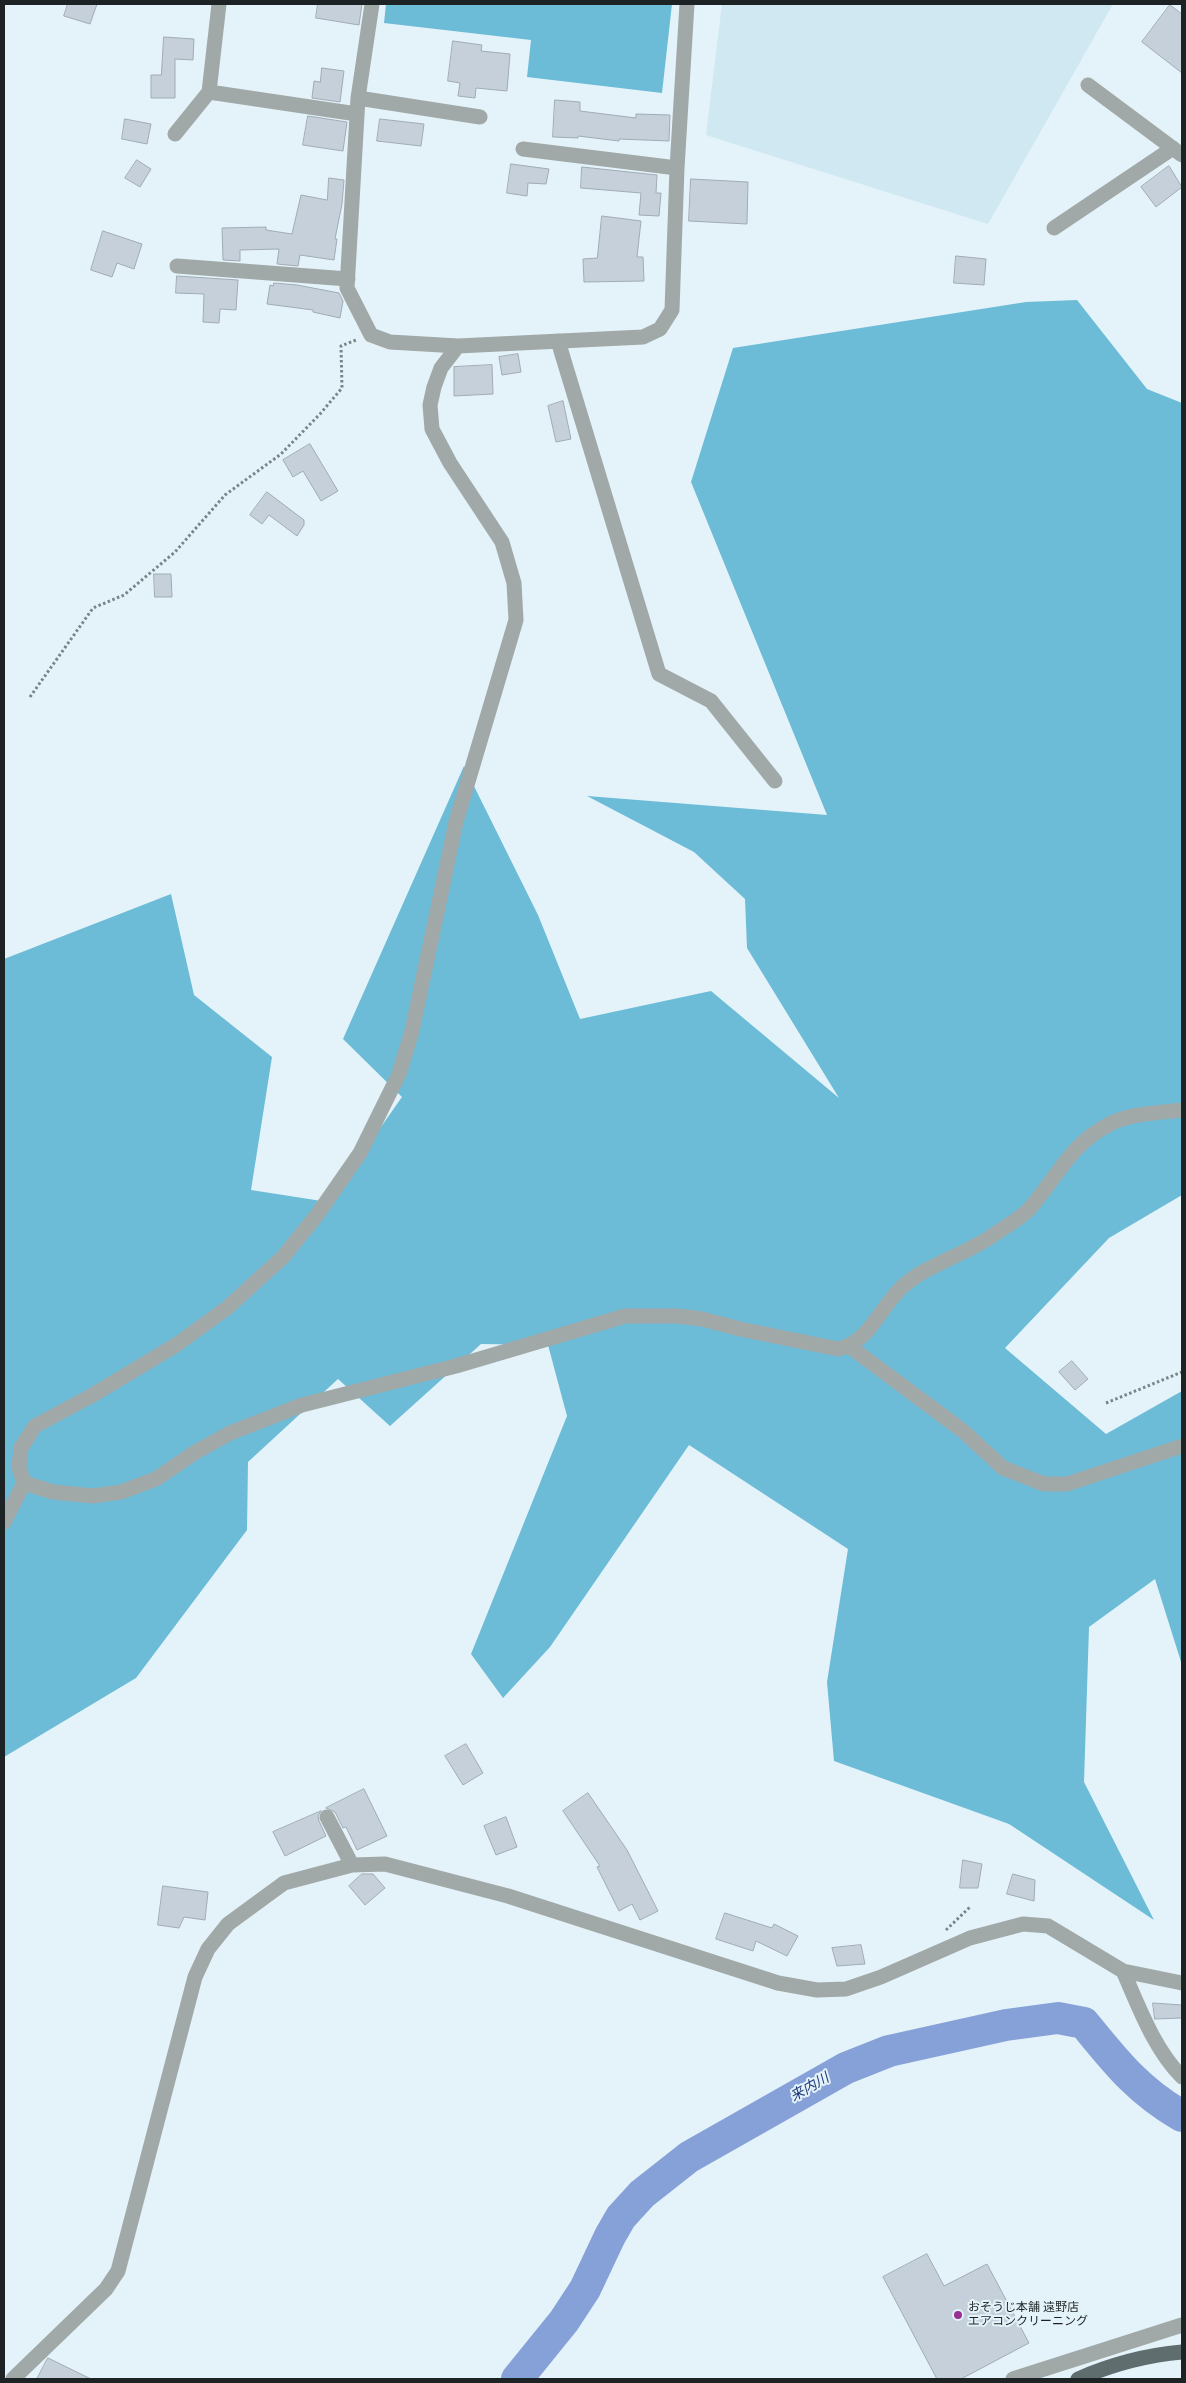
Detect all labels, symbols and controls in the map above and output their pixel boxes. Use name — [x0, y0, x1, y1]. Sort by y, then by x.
water label: 来内川 — [788, 2070, 832, 2106]
place label: おそうじ本舗 遠野店 エアコンクリーニング — [968, 2301, 1088, 2329]
marker: おそうじ本舗 遠野店 エアコンクリーニング — [952, 2309, 964, 2321]

